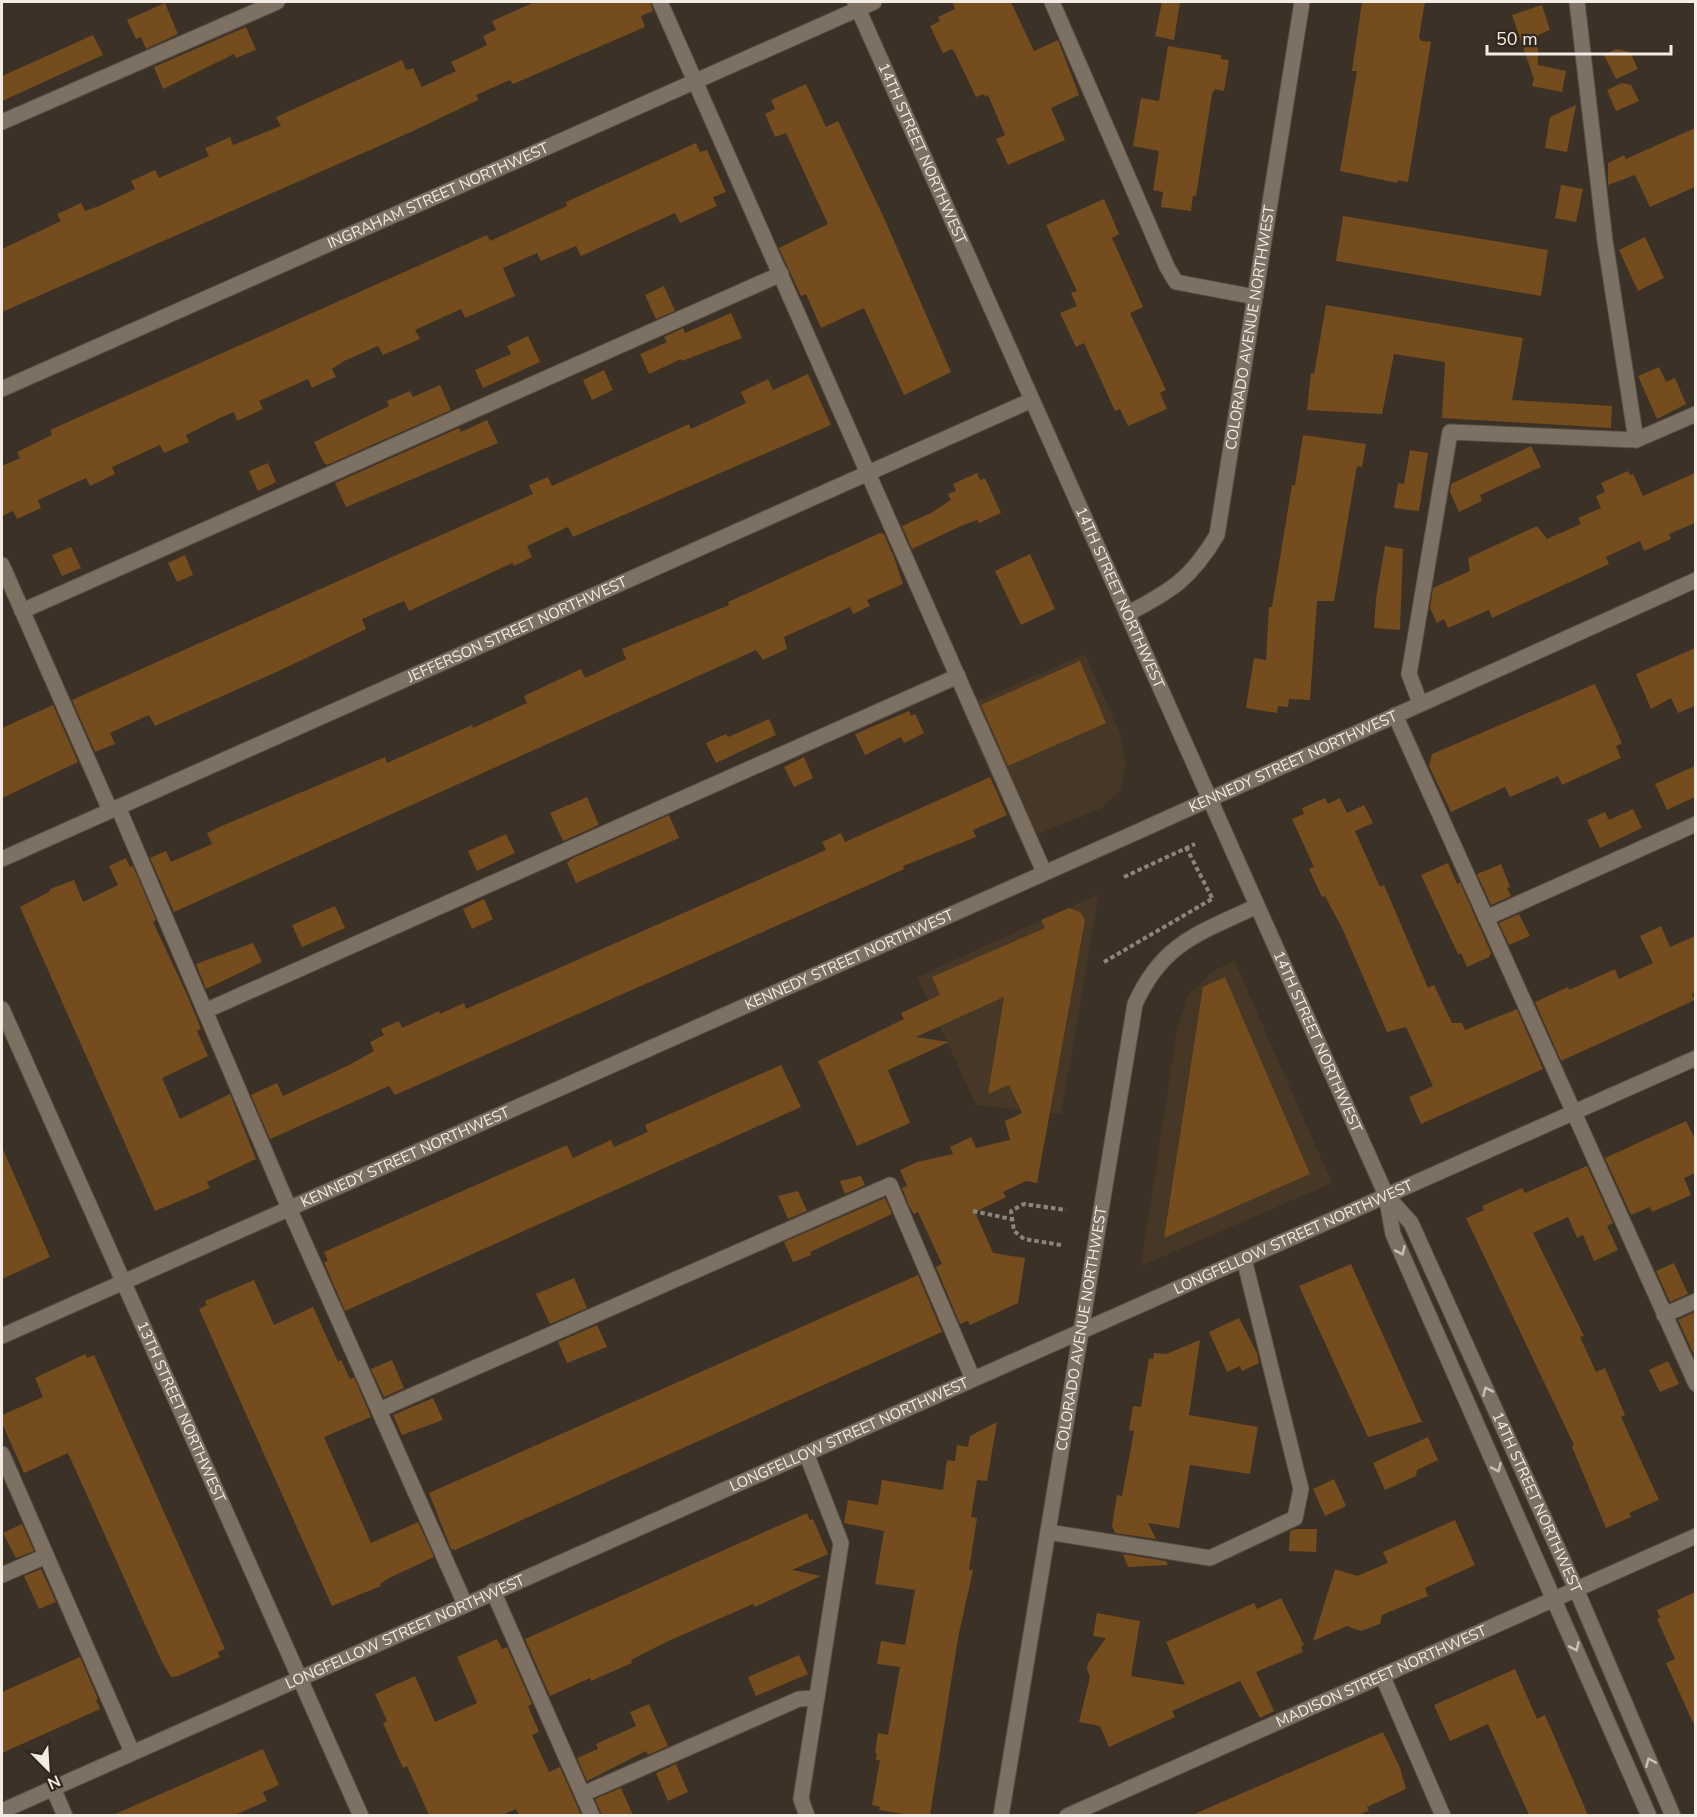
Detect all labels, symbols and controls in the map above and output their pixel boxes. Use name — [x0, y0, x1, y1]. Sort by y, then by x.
scale bar — [1487, 18, 1672, 56]
text: 50 m — [1496, 27, 1538, 51]
street label: 14TH STREET NORTHWEST — [873, 60, 972, 248]
street label: INGRAHAM STREET NORTHWEST — [324, 138, 552, 253]
street label: COLORADO AVENUE NORTHWEST — [1221, 204, 1279, 451]
street label: 14TH STREET NORTHWEST — [1071, 504, 1169, 692]
street label: JEFFERSON STREET NORTHWEST — [403, 572, 630, 688]
street label: KENNEDY STREET NORTHWEST — [1186, 706, 1400, 817]
street label: KENNEDY STREET NORTHWEST — [742, 905, 957, 1015]
street label: 14TH STREET NORTHWEST — [1269, 948, 1367, 1136]
street label: KENNEDY STREET NORTHWEST — [297, 1102, 513, 1212]
street label: LONGFELLOW STREET NORTHWEST — [1170, 1175, 1416, 1299]
street label: COLORADO AVENUE NORTHWEST — [1051, 1205, 1111, 1452]
one-way arrow — [1394, 1245, 1406, 1256]
street label: 13TH STREET NORTHWEST — [132, 1318, 230, 1506]
street label: LONGFELLOW STREET NORTHWEST — [726, 1373, 972, 1496]
one-way arrow — [1482, 1387, 1494, 1398]
street label: 14TH STREET NORTHWEST — [1487, 1409, 1586, 1596]
one-way arrow — [1489, 1462, 1501, 1473]
street label: LONGFELLOW STREET NORTHWEST — [282, 1570, 528, 1694]
street label: MADISON STREET NORTHWEST — [1273, 1620, 1490, 1732]
one-way arrow — [1568, 1640, 1580, 1651]
north arrow — [18, 1739, 78, 1799]
one-way arrow — [1645, 1757, 1657, 1768]
text: N — [44, 1769, 64, 1794]

